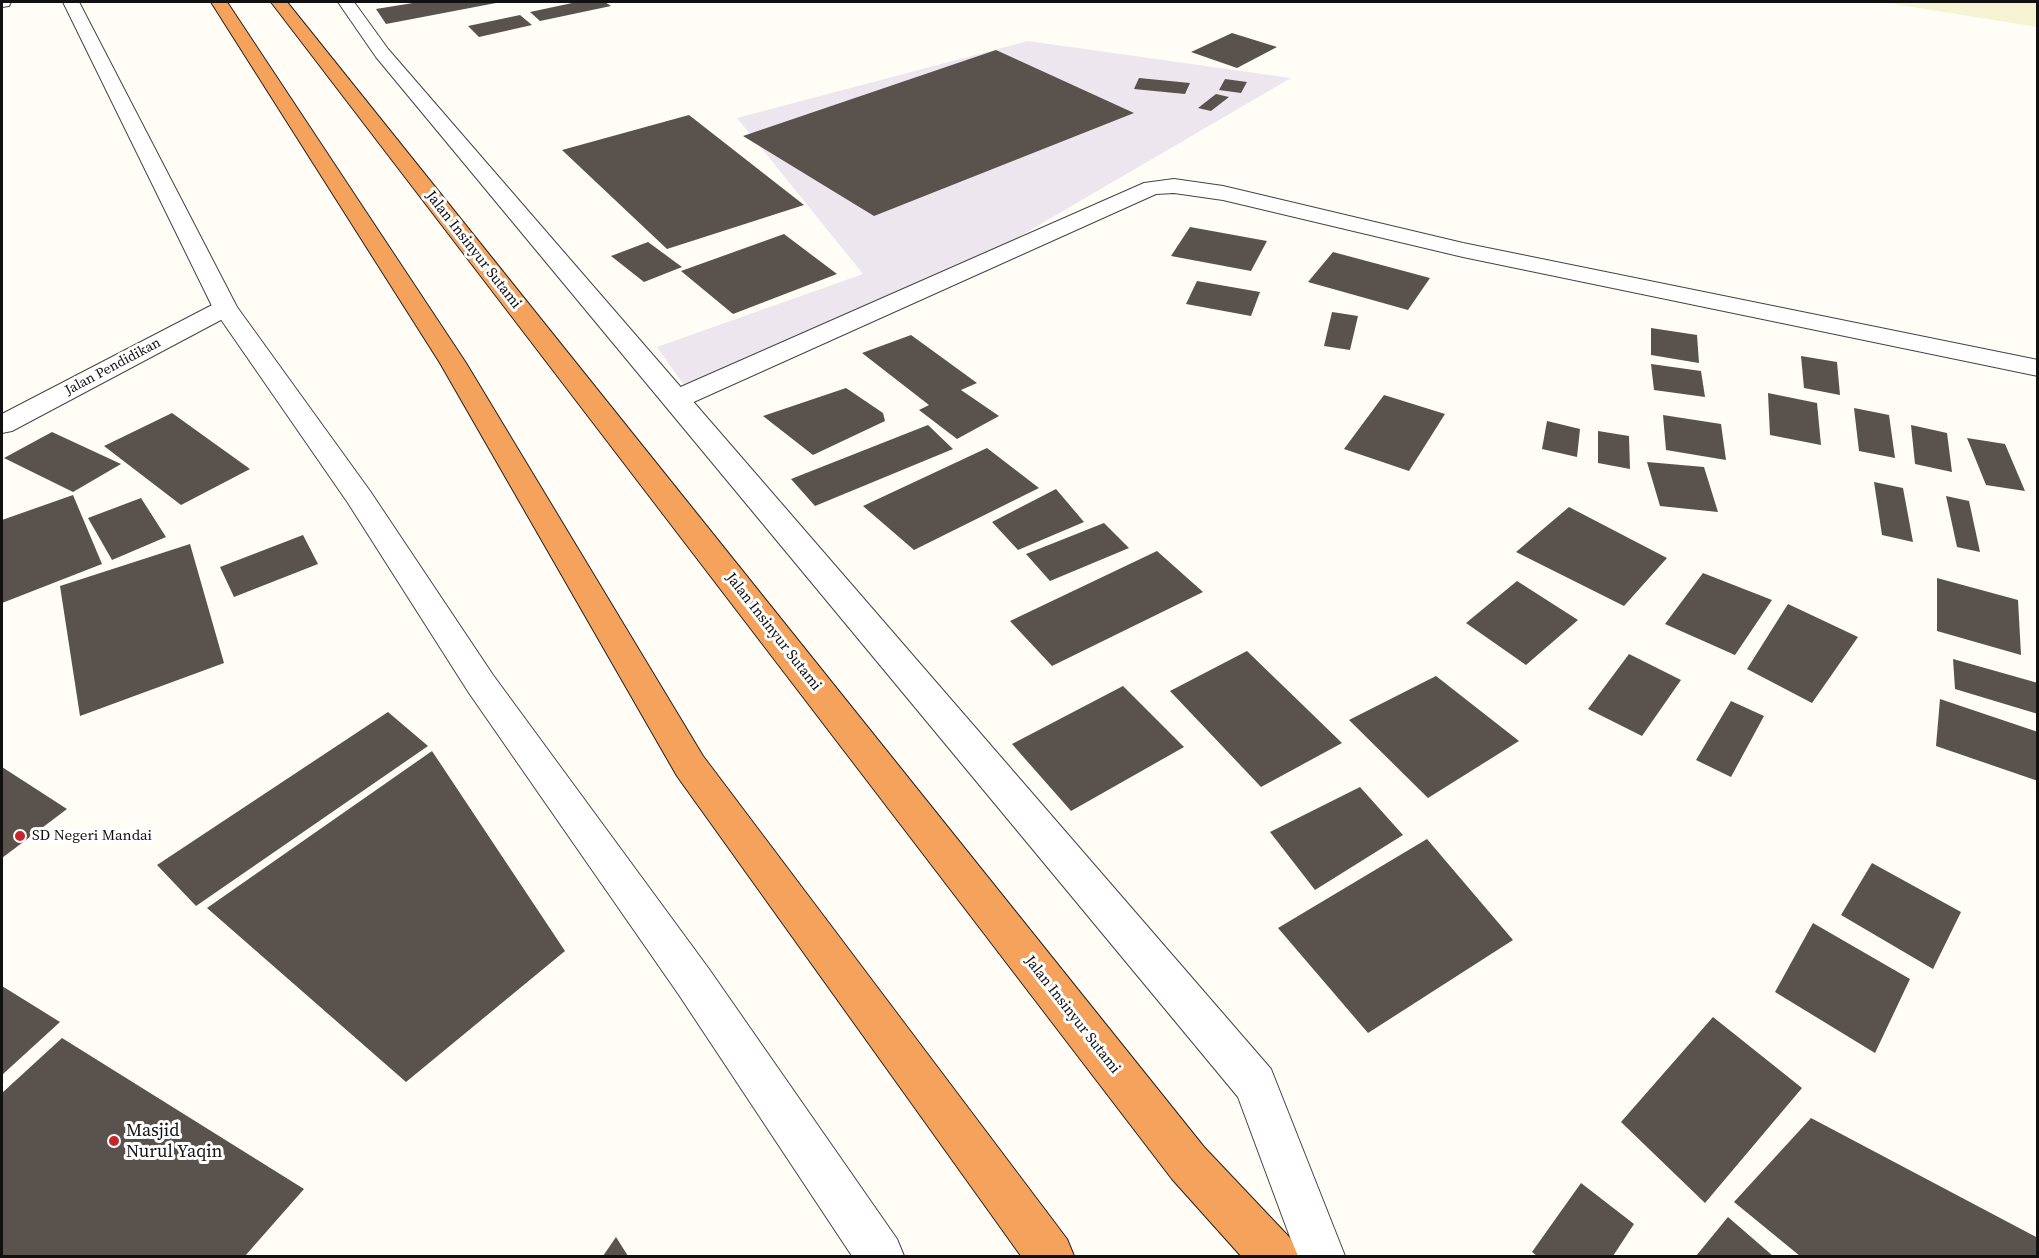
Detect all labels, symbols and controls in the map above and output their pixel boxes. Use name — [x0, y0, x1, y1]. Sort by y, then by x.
street label: Jalan Insinyur Sutami — [421, 188, 525, 312]
street label: Jalan Pendidikan — [62, 335, 164, 399]
street label: Jalan Insinyur Sutami — [721, 570, 825, 694]
place label: SD Negeri Mandai — [32, 827, 152, 845]
marker: SD Negeri Mandai — [13, 829, 27, 843]
street label: Jalan Insinyur Sutami — [1020, 953, 1124, 1077]
place label: Masjid Nurul Yaqin — [126, 1120, 222, 1162]
marker: Masjid Nurul Yaqin — [107, 1134, 121, 1148]

